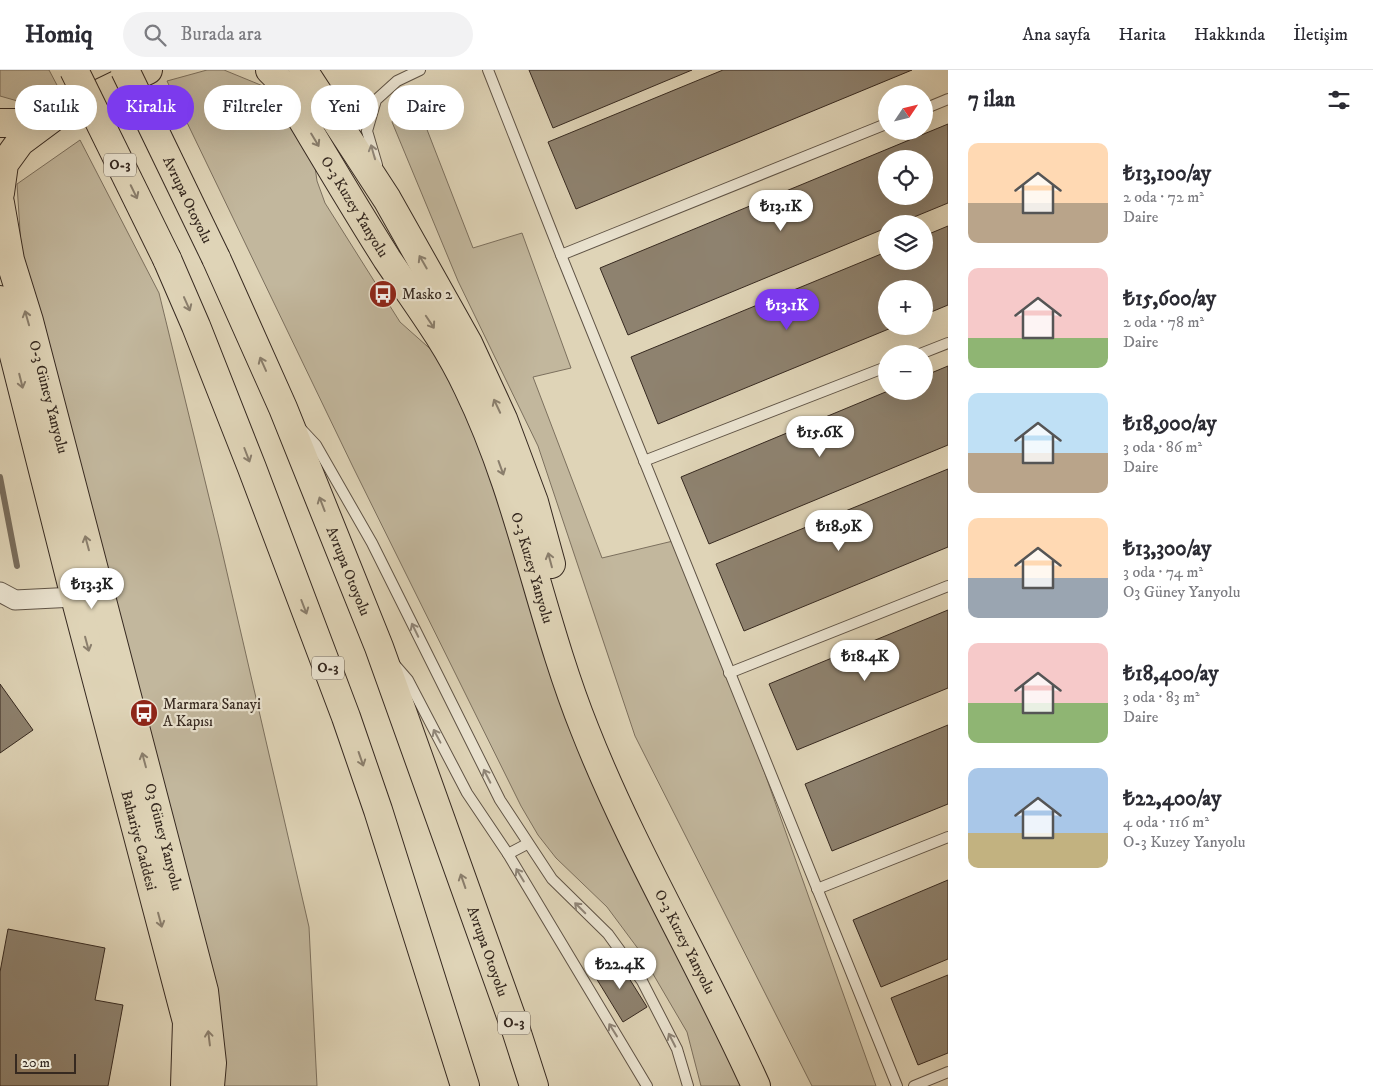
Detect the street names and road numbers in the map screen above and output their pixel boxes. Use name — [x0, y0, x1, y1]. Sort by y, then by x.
street label: Avrupa Otoyolu — [159, 153, 217, 246]
street label: O-3 Kuzey Yanyolu — [317, 153, 393, 261]
road number: O-3 — [104, 154, 136, 176]
street label: O-3 Güney Yanyolu — [25, 338, 73, 455]
street label: O-3 Kuzey Yanyolu — [507, 510, 558, 625]
street label: Avrupa Otoyolu — [322, 524, 375, 618]
road number: O-3 — [312, 656, 344, 680]
street label: O3 Güney Yanyolu — [141, 781, 187, 893]
street label: Bahariye Caddesi — [117, 788, 161, 893]
street label: O-3 Kuzey Yanyolu — [650, 886, 720, 997]
street label: Avrupa Otoyolu — [463, 904, 513, 999]
road number: O-3 — [498, 1011, 530, 1034]

